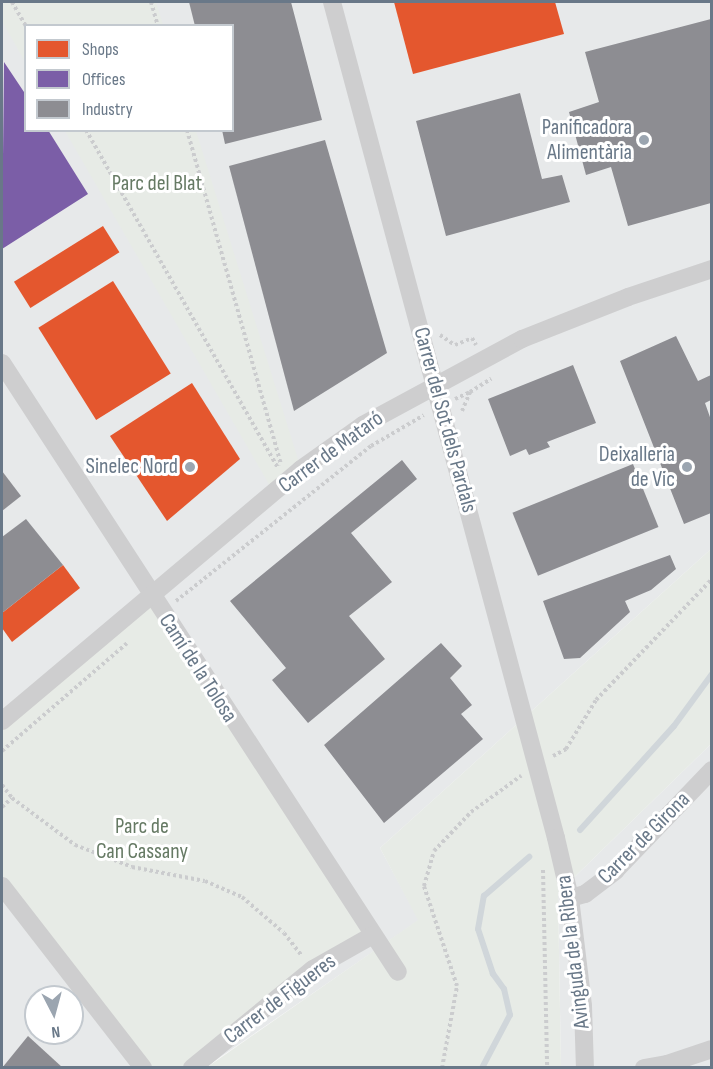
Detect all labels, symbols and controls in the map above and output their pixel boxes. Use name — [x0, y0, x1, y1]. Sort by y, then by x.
legend — [24, 24, 234, 132]
text: Shops — [82, 39, 119, 60]
text: Offices — [82, 69, 125, 90]
text: Industry — [82, 99, 133, 120]
place label: Panificadora Alimentària — [542, 114, 632, 166]
marker: Panificadora Alimentària — [637, 133, 651, 147]
park label: Parc del Blat — [112, 171, 202, 197]
street label: Carrer del Sot dels Pardals — [408, 325, 482, 515]
street label: Carrer de Mataró — [274, 405, 388, 499]
place label: Deixalleria de Vic — [599, 441, 675, 493]
place label: Sinelec Nord — [86, 454, 178, 480]
marker: Sinelec Nord — [183, 460, 197, 474]
marker: Deixalleria de Vic — [680, 460, 694, 474]
street label: Camí de la Tolosa — [153, 609, 243, 727]
street label: Carrer de Girona — [592, 786, 696, 890]
park label: Parc de Can Cassany — [96, 813, 188, 864]
street label: Avinguda de la Ribera — [550, 874, 596, 1030]
street label: Carrer de Figueres — [219, 948, 341, 1050]
north arrow — [24, 985, 84, 1045]
text: N — [50, 1022, 61, 1041]

